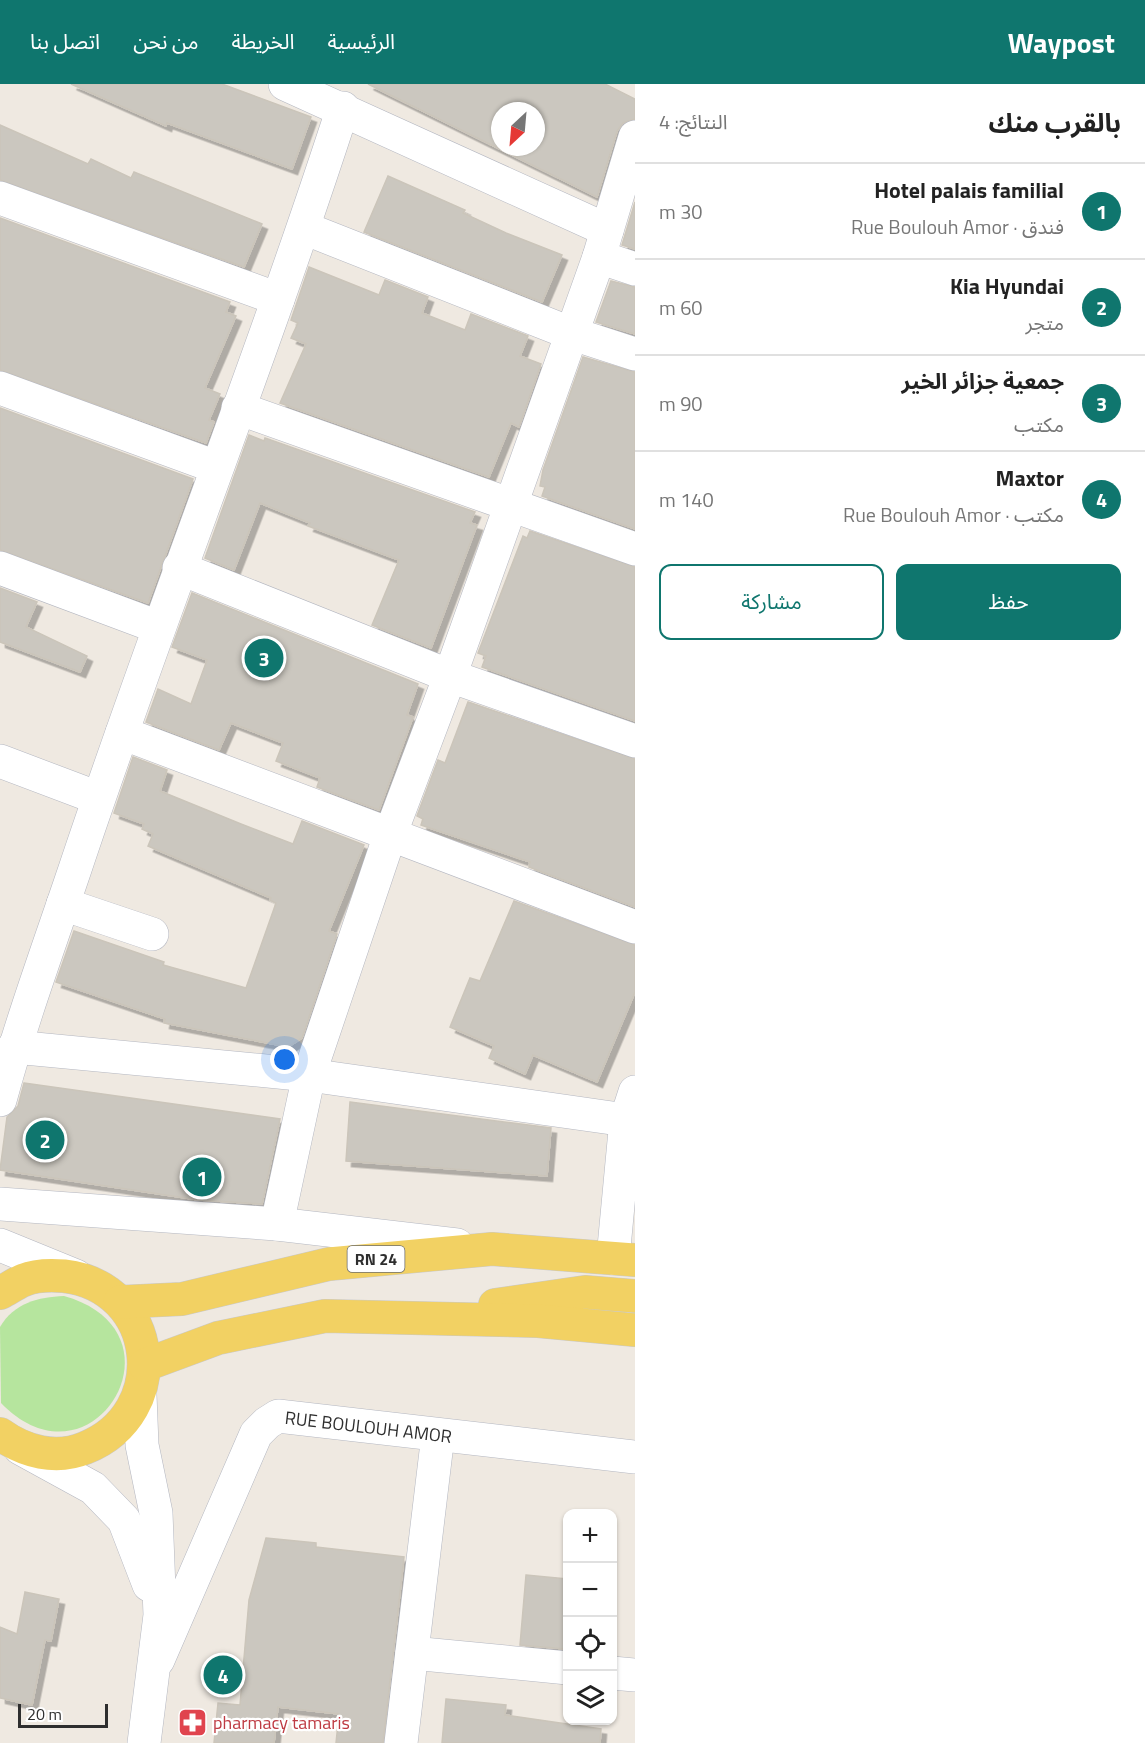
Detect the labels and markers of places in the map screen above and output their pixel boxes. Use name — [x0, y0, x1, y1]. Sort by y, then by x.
pin: 3 — [244, 636, 284, 680]
pin: 2 — [26, 1118, 64, 1162]
pin: 1 — [182, 1154, 222, 1200]
pin: 4 — [204, 1652, 242, 1698]
pharmacy icon: pharmacy tamaris — [176, 1706, 208, 1738]
place label: pharmacy tamaris — [213, 1709, 350, 1736]

